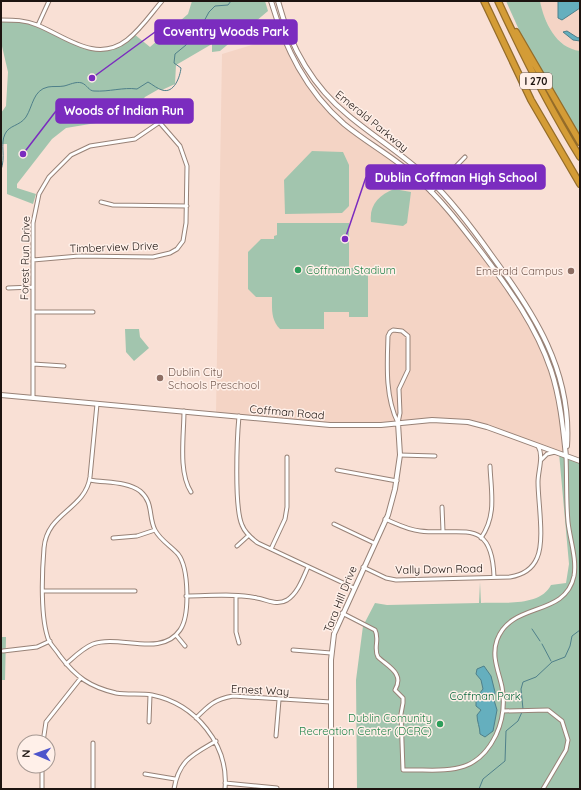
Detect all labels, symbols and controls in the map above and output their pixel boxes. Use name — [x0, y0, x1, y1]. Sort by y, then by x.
callout: Coventry Woods Park — [155, 20, 297, 44]
text: Coventry Woods Park — [163, 24, 289, 39]
road number: I 270 — [520, 73, 552, 89]
street label: Emerald Parkway — [333, 87, 411, 155]
callout: Woods of Indian Run — [56, 99, 193, 123]
text: Woods of Indian Run — [64, 103, 184, 118]
callout: Dublin Coffman High School — [366, 165, 545, 189]
text: Dublin Coffman High School — [375, 170, 537, 185]
street label: Forest Run Drive — [17, 216, 33, 300]
street label: Timberview Drive — [69, 238, 159, 256]
place label: Coffman Stadium — [306, 263, 396, 277]
place label: Emerald Campus — [476, 264, 563, 278]
marker: Coffman Stadium — [293, 265, 303, 275]
marker: Emerald Campus — [566, 266, 576, 276]
place label: Dublin City Schools Preschool — [168, 365, 260, 392]
marker: Dublin City Schools Preschool — [155, 373, 165, 383]
street label: Coffman Road — [249, 402, 325, 422]
street label: Vally Down Road — [395, 561, 483, 577]
street label: Tara Hill Drive — [320, 564, 360, 634]
street label: Ernest Way — [230, 681, 290, 699]
park label: Coffman Park — [449, 689, 521, 703]
place label: Dublin Comunity Recreation Center (DCRC) — [299, 711, 432, 738]
marker: Dublin Comunity Recreation Center (DCRC) — [435, 719, 445, 729]
north arrow — [16, 734, 56, 774]
text: N — [19, 749, 33, 758]

